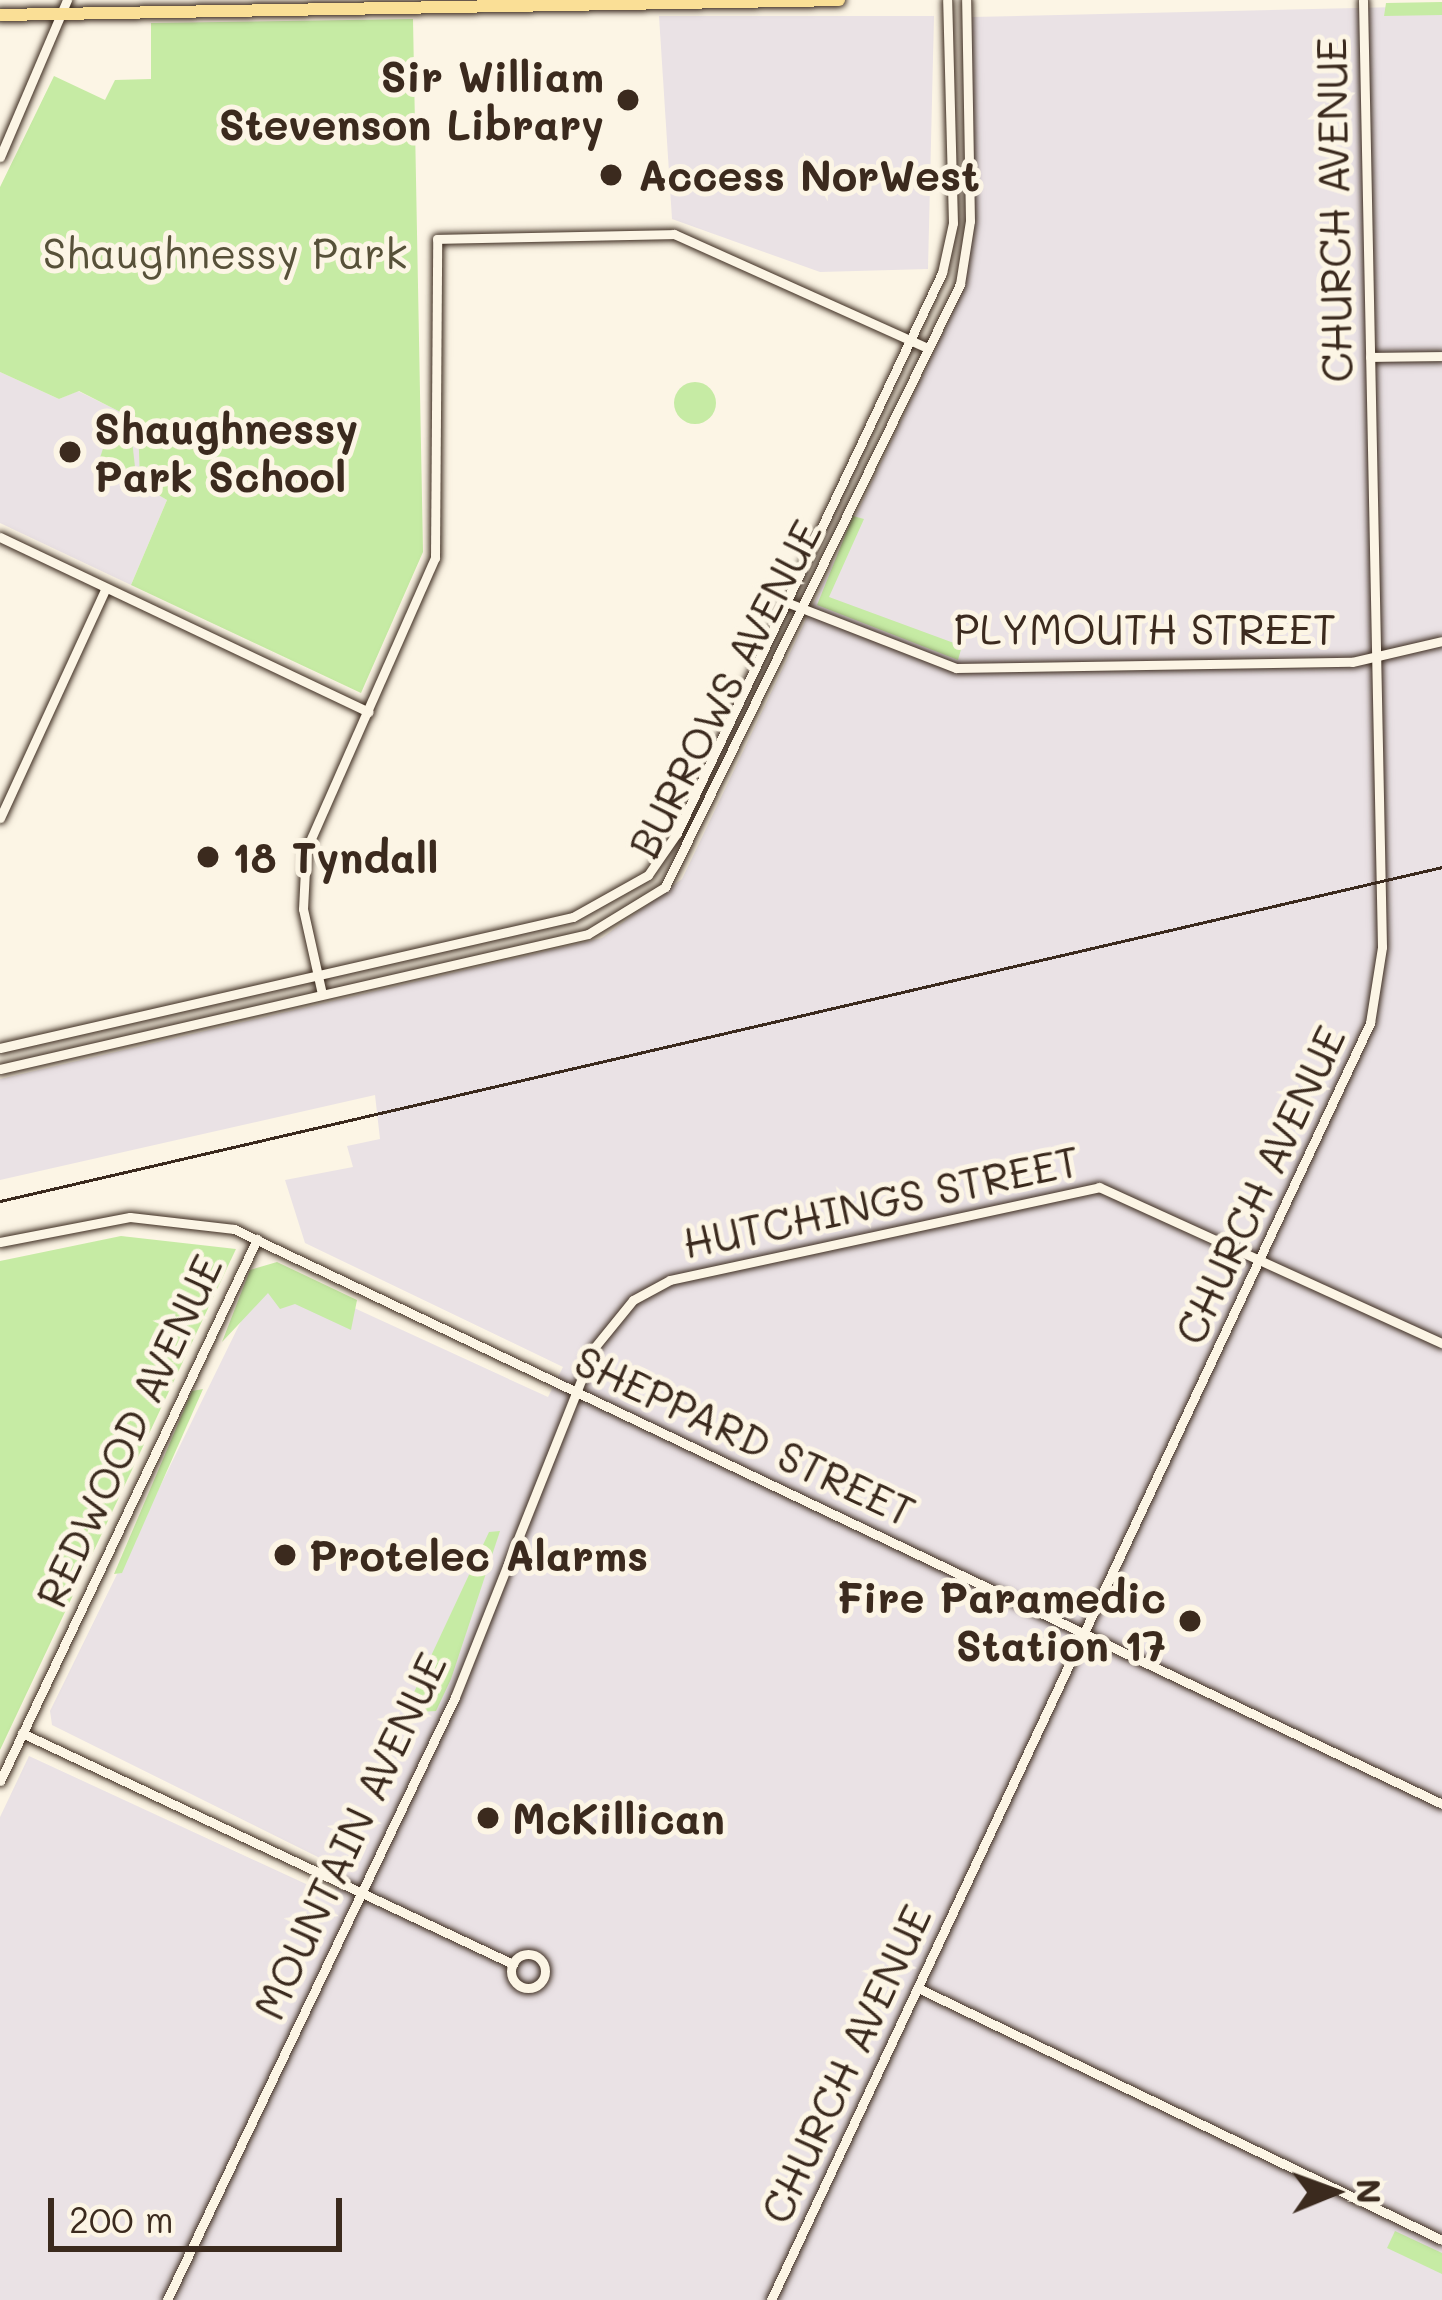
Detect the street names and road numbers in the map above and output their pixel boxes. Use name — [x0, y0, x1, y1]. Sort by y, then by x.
street label: CHURCH AVENUE — [1306, 37, 1362, 383]
street label: BURROWS AVENUE — [618, 512, 832, 866]
street label: PLYMOUTH STREET — [954, 604, 1336, 654]
street label: CHURCH AVENUE — [1164, 1018, 1356, 1352]
street label: HUTCHINGS STREET — [678, 1135, 1084, 1269]
street label: REDWOOD AVENUE — [25, 1247, 233, 1615]
street label: SHEPPARD STREET — [567, 1335, 923, 1537]
street label: MOUNTAIN AVENUE — [243, 1645, 457, 2027]
street label: CHURCH AVENUE — [750, 1897, 942, 2231]

